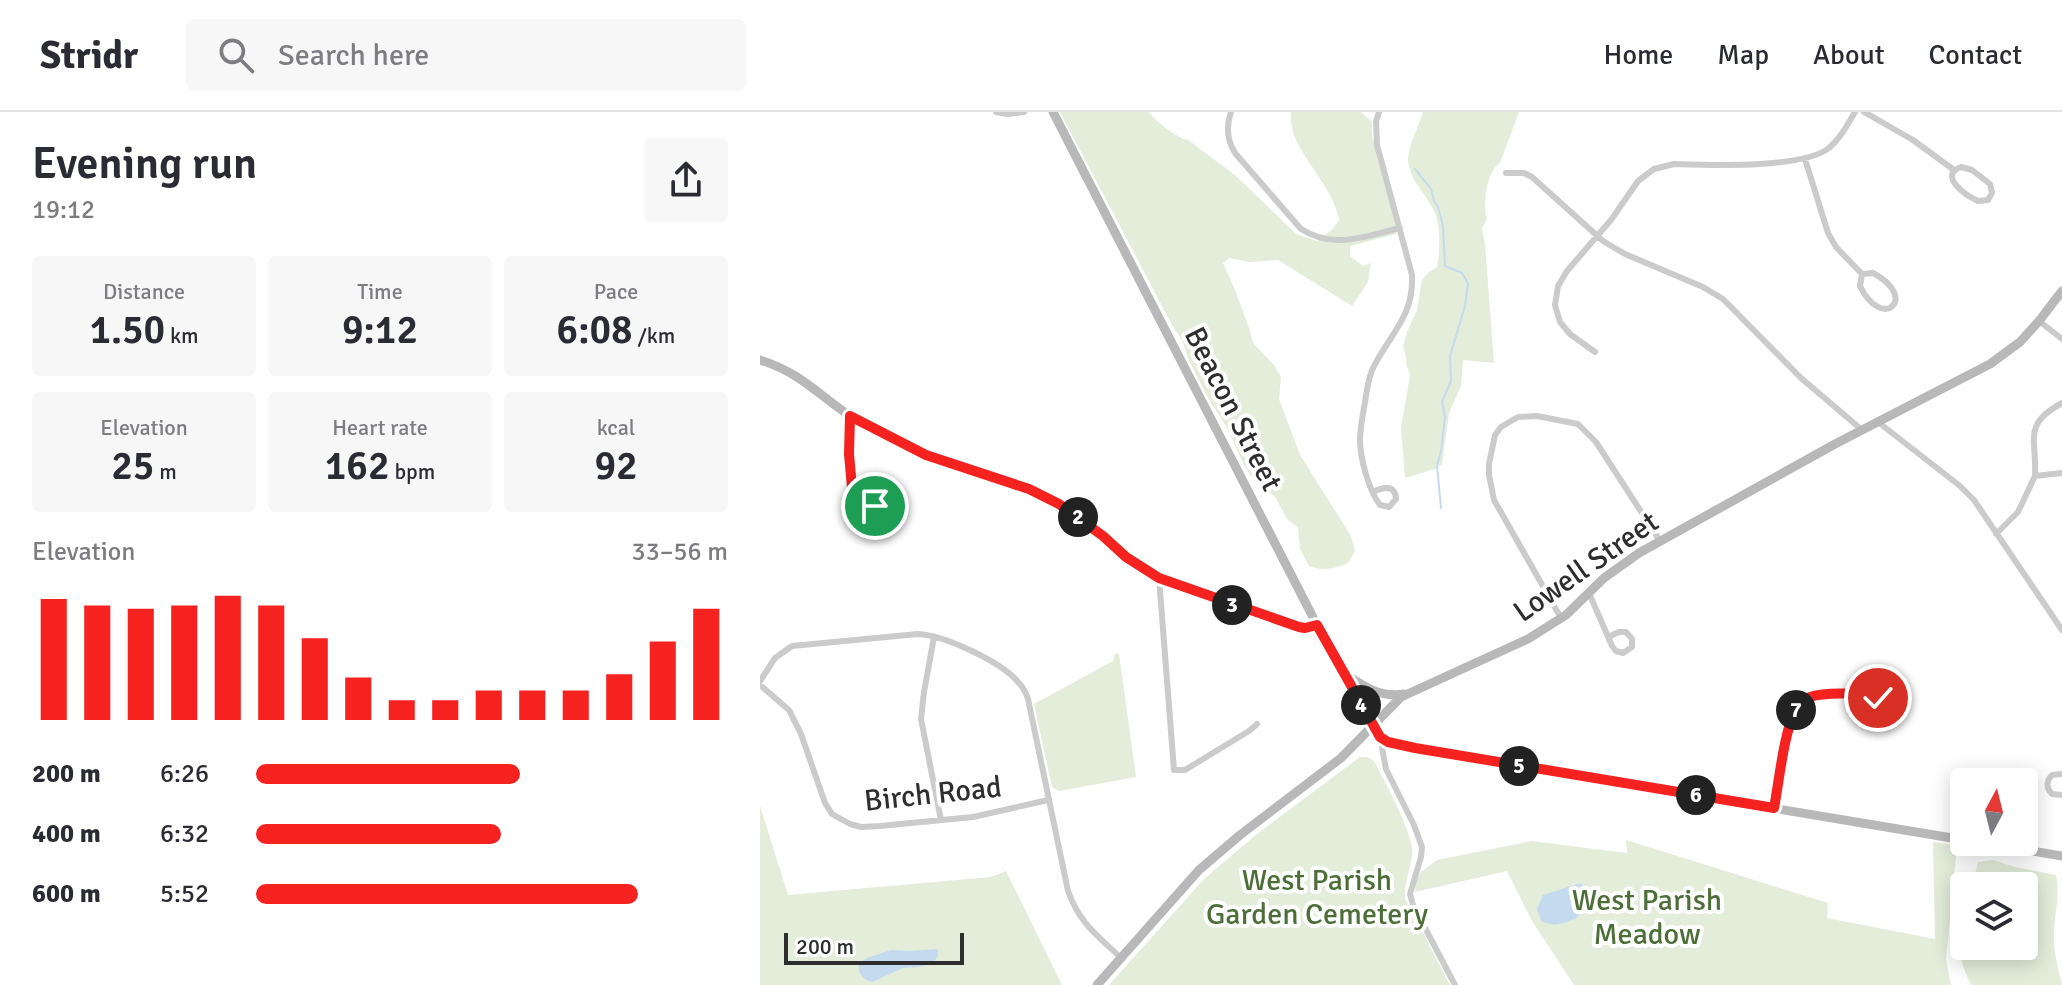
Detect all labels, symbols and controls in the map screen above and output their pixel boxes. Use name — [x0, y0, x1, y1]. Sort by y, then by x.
search box — [186, 19, 746, 91]
text: Stridr — [40, 32, 138, 79]
icon: search — [214, 33, 258, 77]
text: Search here — [278, 37, 429, 74]
text: Home — [1604, 38, 1673, 72]
text: Map — [1717, 38, 1769, 72]
text: About — [1813, 38, 1885, 72]
text: Contact — [1929, 38, 2022, 72]
text: Evening run — [32, 137, 257, 191]
button: share — [644, 138, 728, 222]
text: 19:12 — [32, 194, 95, 226]
text: Distance — [103, 278, 185, 305]
text: Time — [357, 278, 403, 305]
text: Pace — [594, 278, 638, 305]
text: 1.50 — [89, 305, 165, 355]
text: 9:12 — [342, 305, 418, 355]
text: 6:08 — [557, 305, 633, 355]
street label: Beacon Street — [1176, 321, 1290, 497]
text: km — [165, 322, 199, 349]
text: /km — [633, 322, 675, 349]
text: Elevation — [100, 414, 188, 441]
text: Heart rate — [332, 414, 428, 441]
text: kcal — [597, 414, 635, 441]
text: 25 — [111, 441, 154, 491]
text: 162 — [325, 441, 390, 491]
text: 92 — [594, 441, 638, 491]
text: m — [154, 458, 177, 485]
text: bpm — [390, 458, 435, 485]
pin — [841, 472, 909, 540]
icon: arrive — [853, 484, 897, 528]
pin: 2 — [1058, 497, 1098, 537]
text: 2 — [1072, 503, 1084, 530]
street label: Lowell Street — [1506, 504, 1666, 630]
text: Elevation — [32, 536, 136, 568]
text: 33–56 m — [632, 536, 728, 568]
pin: 3 — [1212, 585, 1252, 625]
text: 3 — [1226, 591, 1238, 618]
pin — [1844, 664, 1912, 732]
icon: check — [1856, 676, 1900, 720]
pin: 4 — [1341, 685, 1381, 725]
pin: 7 — [1776, 690, 1816, 730]
text: 4 — [1355, 691, 1367, 718]
text: 7 — [1790, 696, 1802, 723]
pin: 5 — [1499, 746, 1539, 786]
text: 5 — [1513, 752, 1525, 779]
text: 200 m — [32, 758, 101, 790]
text: 6:26 — [160, 758, 209, 790]
street label: Birch Road — [862, 768, 1004, 820]
north arrow — [1950, 768, 2038, 856]
map controls — [1950, 768, 2038, 960]
pin: 6 — [1676, 775, 1716, 815]
text: 6 — [1690, 781, 1702, 808]
text: 400 m — [32, 818, 101, 850]
text: 6:32 — [160, 818, 209, 850]
park label: West Parish Garden Cemetery — [1206, 862, 1428, 933]
button: layers — [1950, 872, 2038, 960]
text: 600 m — [32, 878, 101, 910]
text: 5:52 — [160, 878, 209, 910]
park label: West Parish Meadow — [1572, 882, 1722, 953]
scale bar — [784, 929, 964, 965]
text: 200 m — [796, 933, 854, 960]

